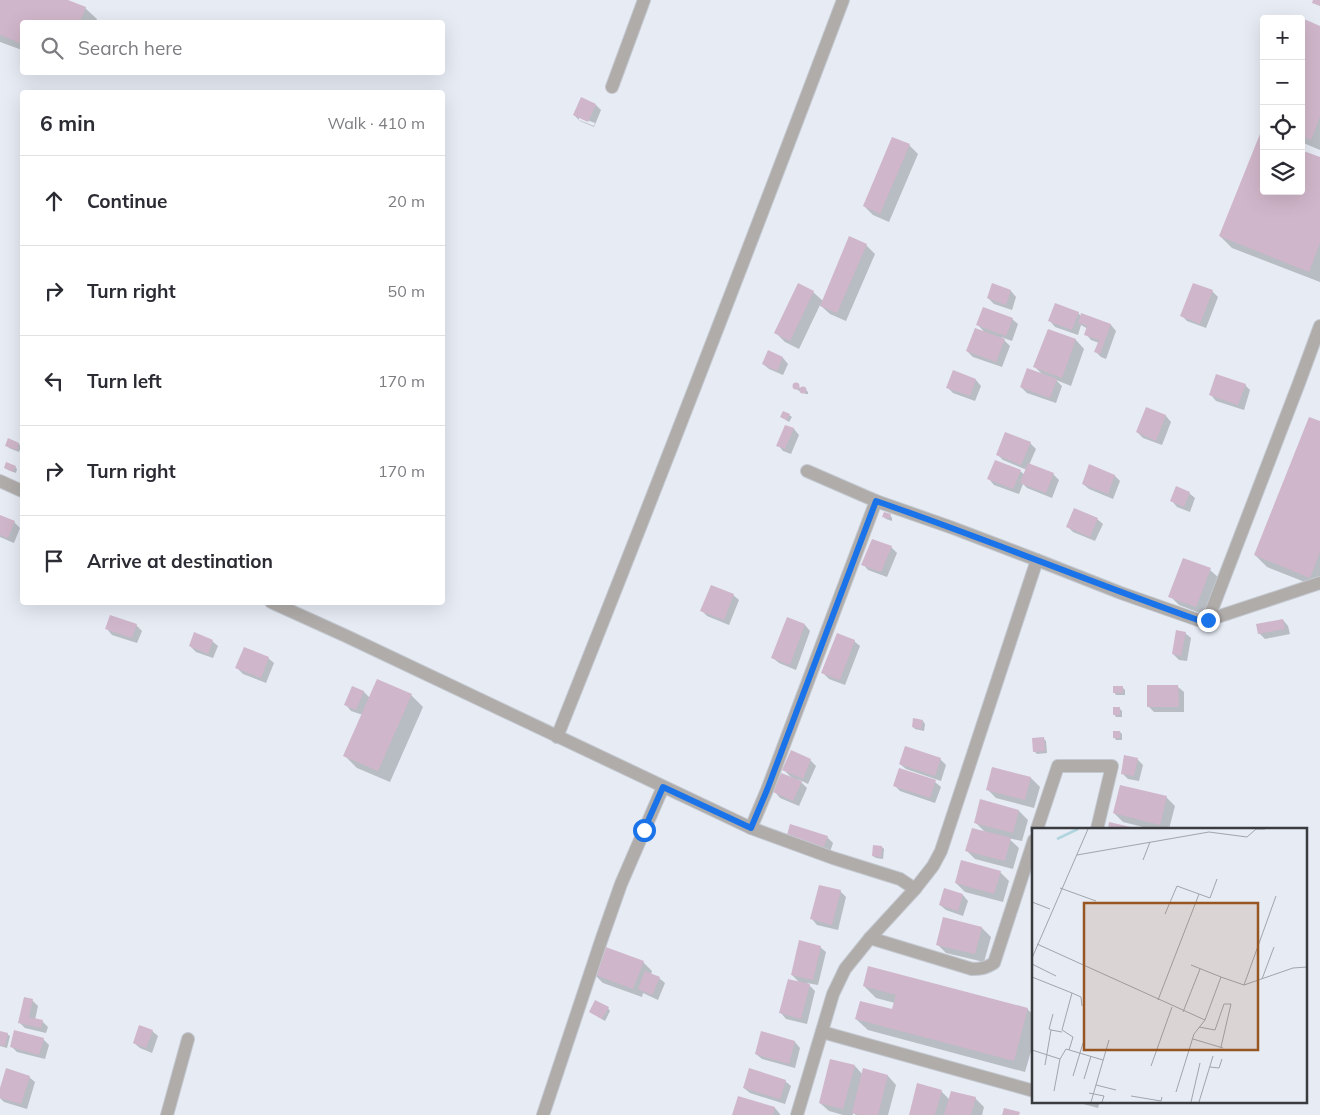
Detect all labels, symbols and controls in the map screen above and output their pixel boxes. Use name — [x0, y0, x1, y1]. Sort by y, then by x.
map controls — [1260, 15, 1305, 195]
button: + — [1260, 15, 1305, 60]
search box — [20, 20, 445, 75]
icon: search — [38, 34, 66, 62]
text: Search here — [78, 36, 182, 60]
button: − — [1260, 60, 1305, 105]
button: locate — [1260, 105, 1305, 150]
text: 6 min — [40, 110, 95, 136]
text: Walk · 410 m — [327, 113, 425, 133]
button: layers — [1260, 150, 1305, 195]
icon: ahead — [40, 187, 68, 215]
text: Continue — [87, 189, 167, 213]
text: 20 m — [388, 191, 425, 211]
icon: right — [40, 277, 68, 305]
text: Turn right — [87, 279, 176, 303]
text: 50 m — [388, 281, 425, 301]
icon: left — [40, 367, 68, 395]
text: Turn left — [87, 369, 162, 393]
text: 170 m — [378, 371, 425, 391]
icon: right — [40, 457, 68, 485]
text: Turn right — [87, 459, 176, 483]
text: 170 m — [378, 461, 425, 481]
icon: arrive — [40, 547, 68, 575]
text: Arrive at destination — [87, 549, 273, 573]
route end — [1197, 609, 1220, 632]
route start — [633, 819, 656, 842]
inset map — [1032, 828, 1308, 1102]

